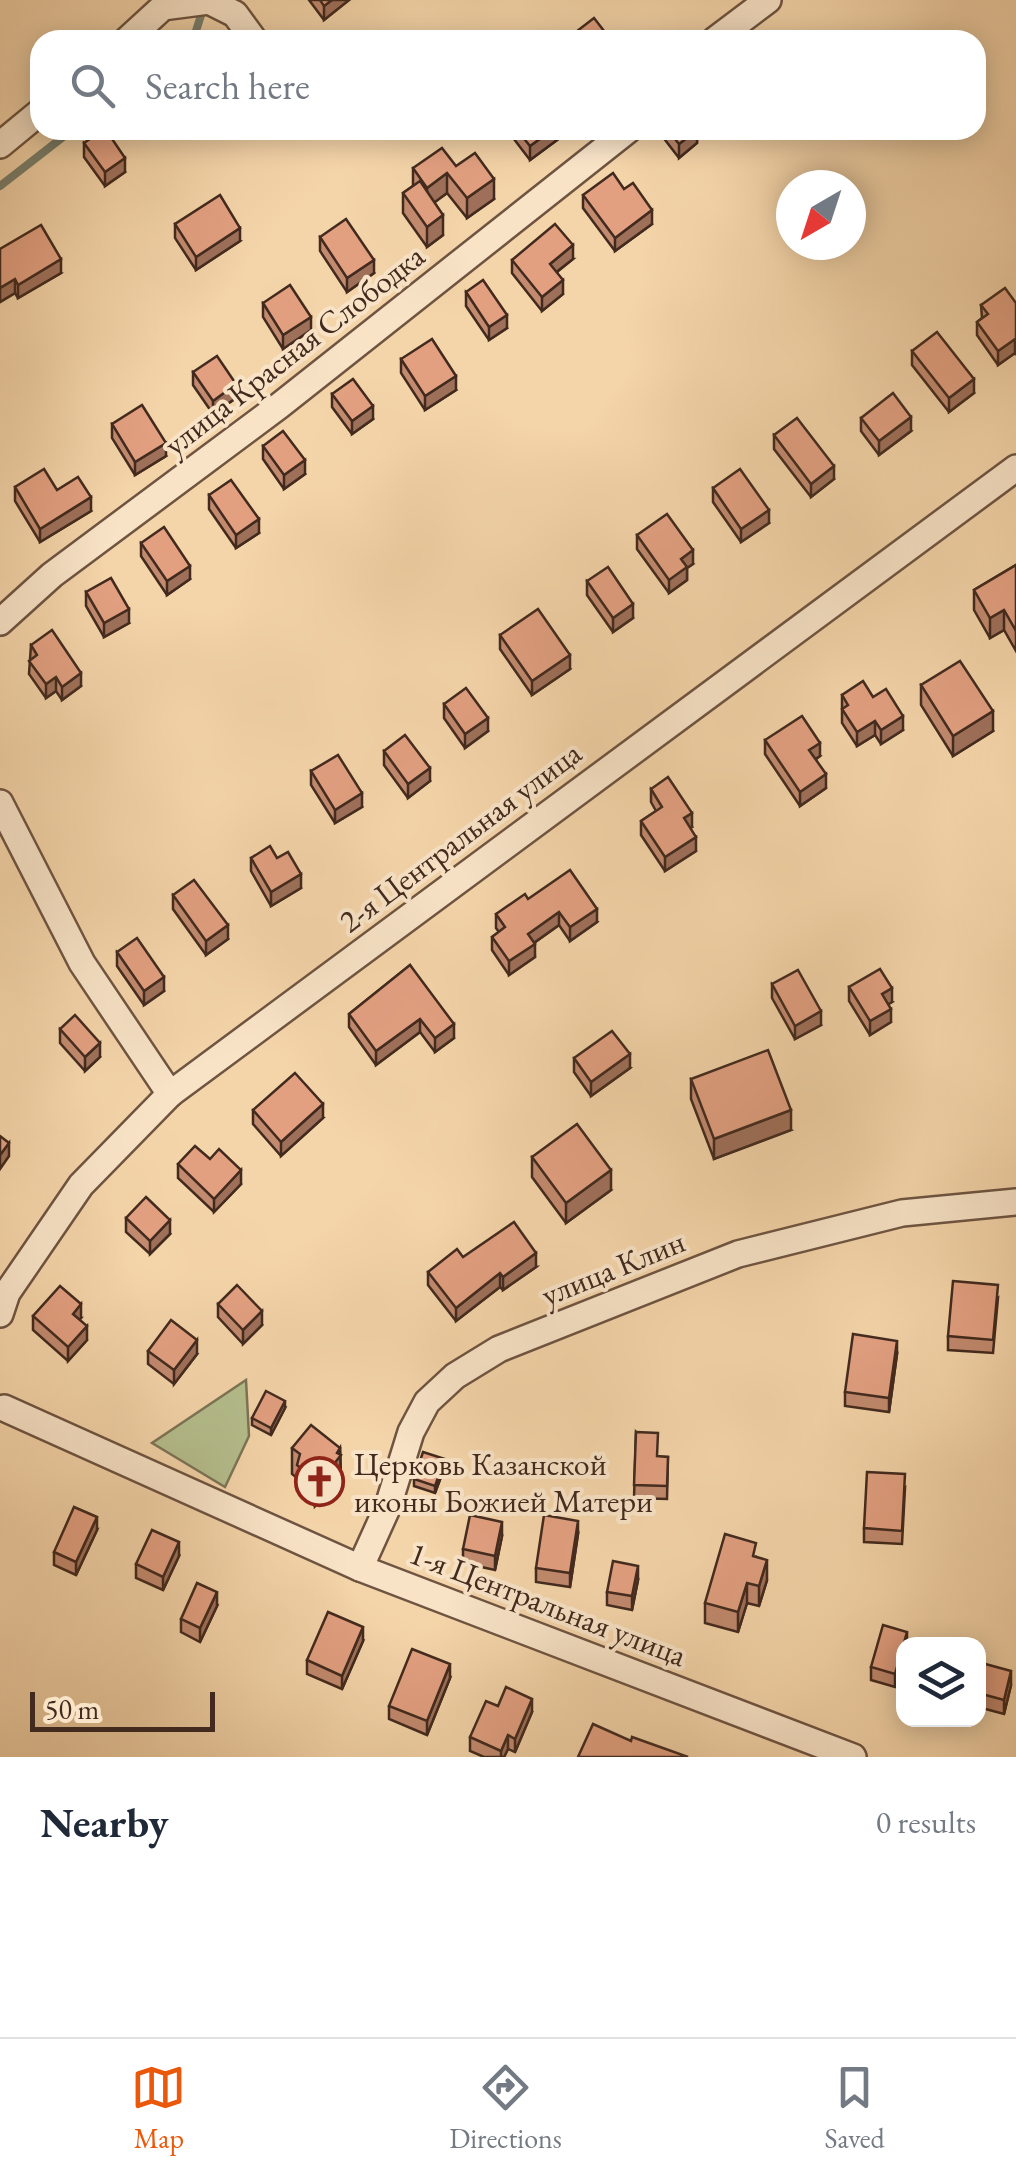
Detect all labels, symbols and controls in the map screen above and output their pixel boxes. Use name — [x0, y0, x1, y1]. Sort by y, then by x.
search box — [30, 30, 986, 140]
icon: search — [65, 58, 120, 113]
text: Search here — [145, 61, 310, 110]
north arrow — [776, 170, 866, 260]
street label: улица Красная Слободка — [155, 235, 433, 465]
street label: 2-я Центральная улица — [330, 732, 590, 942]
street label: улица Клин — [535, 1220, 691, 1316]
place label: Церковь Казанской иконы Божией Матери — [354, 1443, 653, 1522]
church icon: Церковь Казанской иконы Божией Матери — [293, 1456, 345, 1508]
street label: 1-я Центральная улица — [404, 1532, 693, 1676]
map controls — [896, 1637, 986, 1727]
button: layers — [896, 1637, 986, 1727]
scale bar — [30, 1687, 215, 1732]
text: 50 m — [45, 1691, 99, 1727]
text: Nearby — [40, 1795, 169, 1850]
text: 0 results — [876, 1801, 976, 1843]
tab: Map — [131, 2060, 186, 2156]
tab: Directions — [449, 2060, 562, 2156]
tab: Saved — [825, 2060, 885, 2156]

